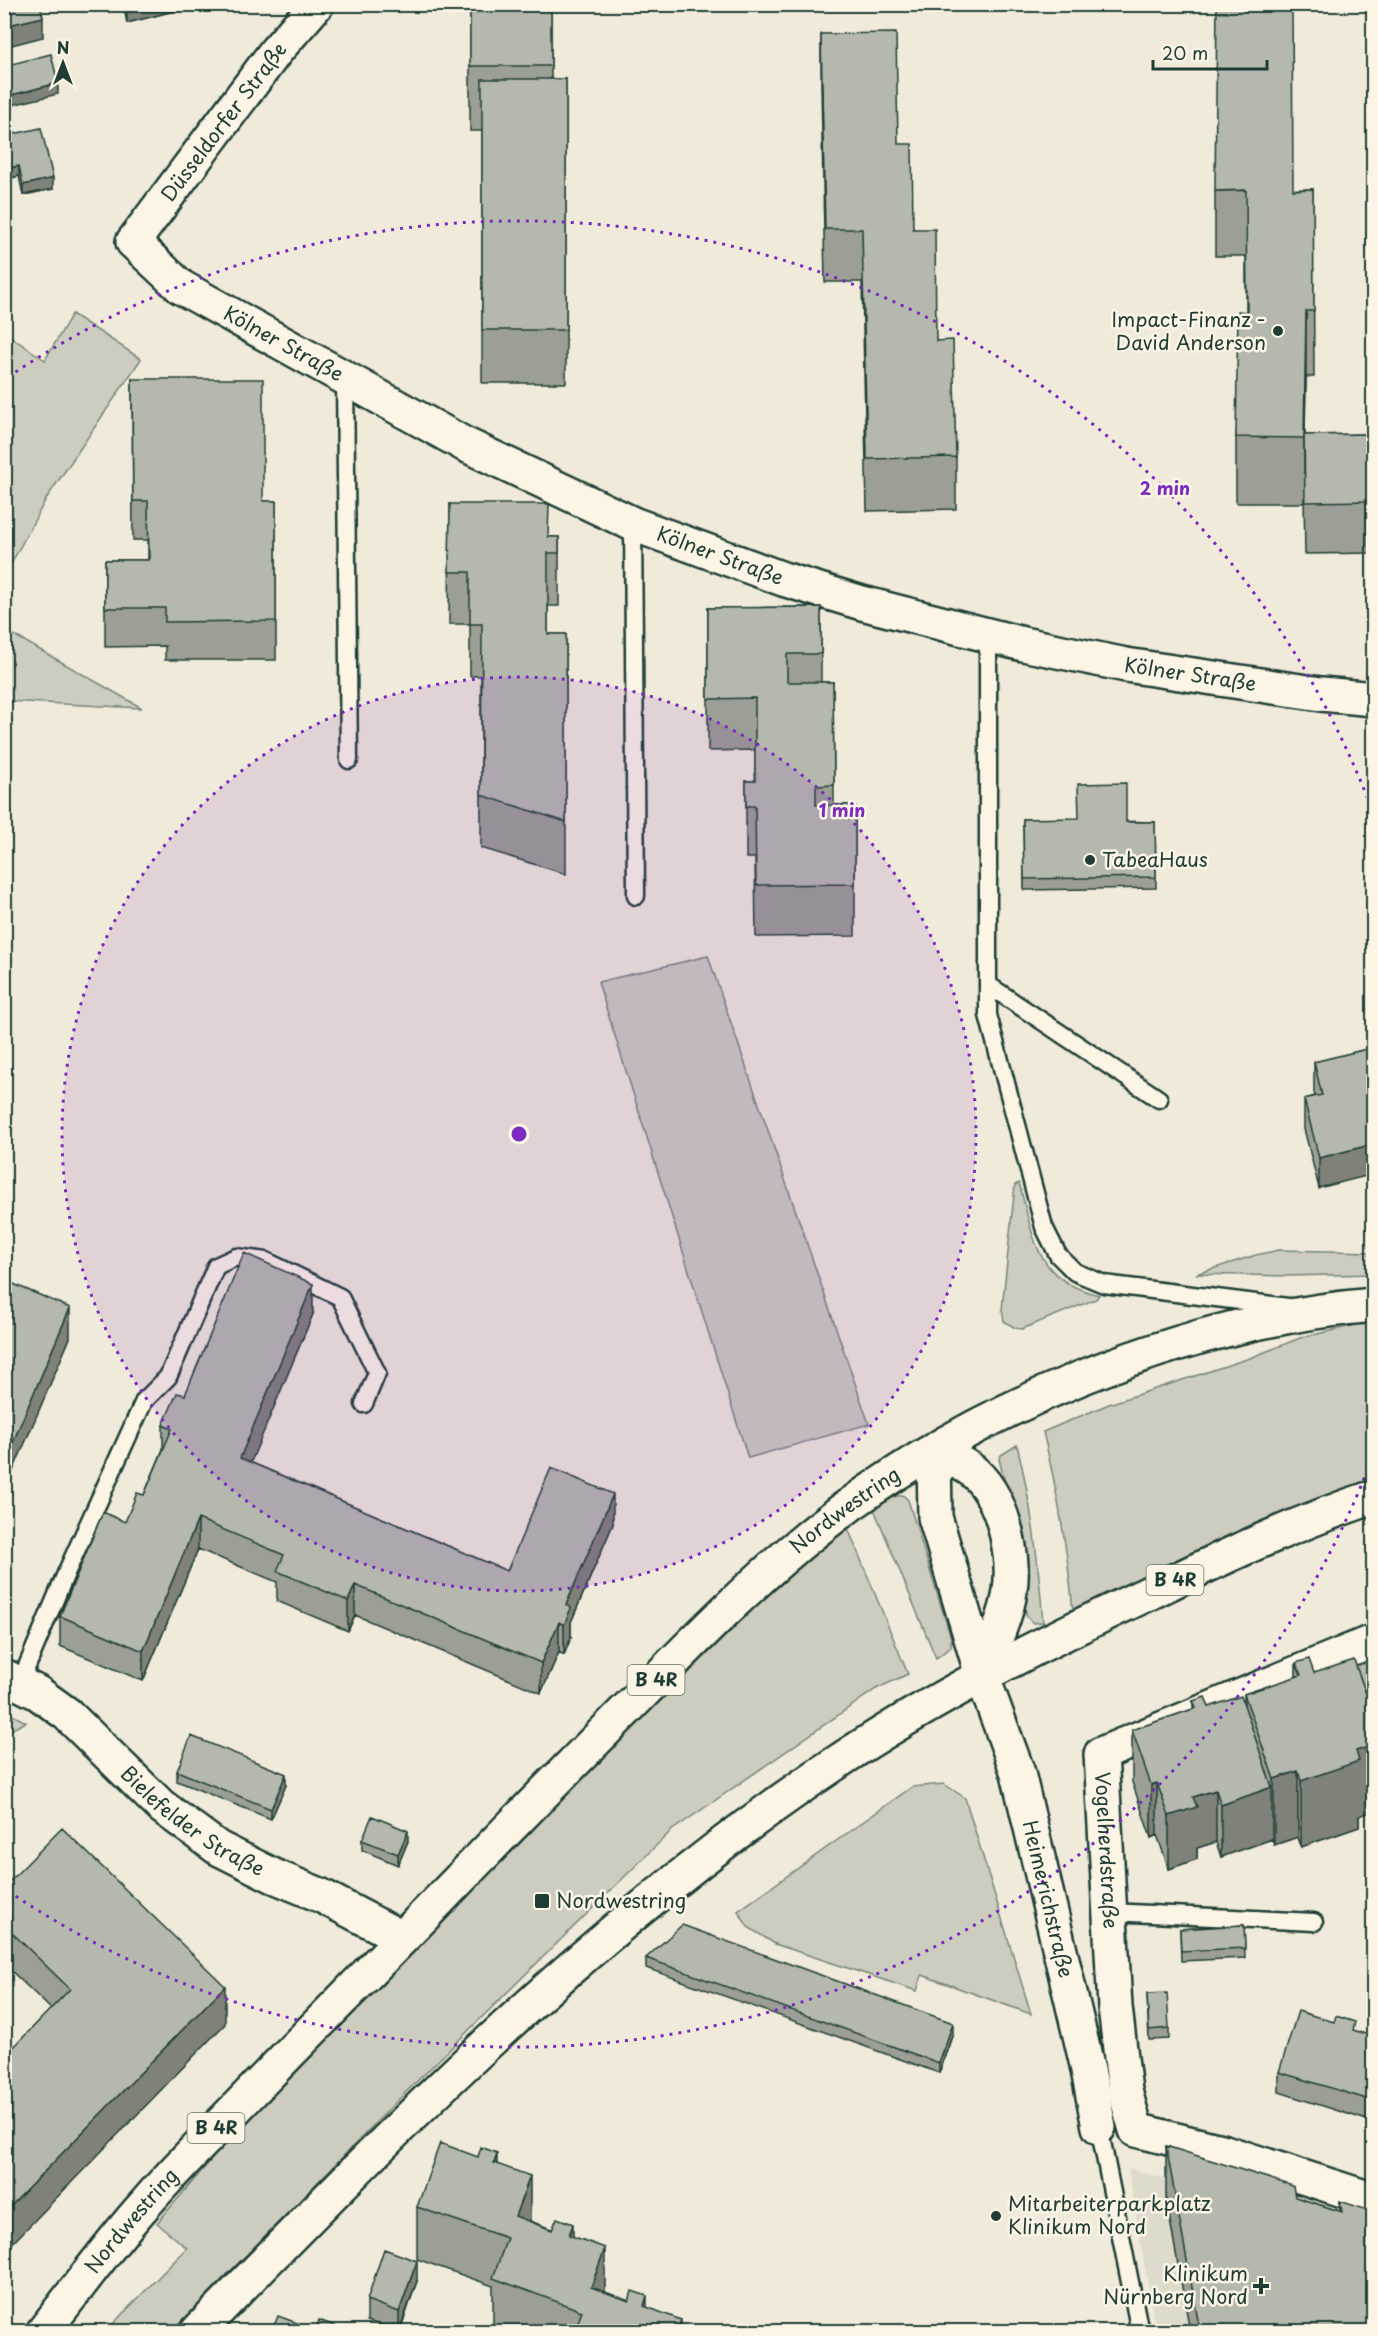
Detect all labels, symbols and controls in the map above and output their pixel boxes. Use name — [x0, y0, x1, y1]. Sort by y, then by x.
north arrow — [33, 33, 93, 93]
scale bar — [1153, 33, 1267, 71]
text: N — [57, 35, 69, 59]
street label: Düsseldorfer Straße — [153, 35, 293, 207]
text: 20 m — [1162, 39, 1208, 66]
street label: Kölner Straße — [219, 298, 349, 388]
place label: Impact-Finanz - David Anderson — [1111, 304, 1266, 357]
marker: Impact-Finanz - David Anderson — [1271, 324, 1285, 338]
text: 2 min — [1140, 474, 1190, 501]
street label: Kölner Straße — [653, 518, 788, 592]
street label: Kölner Straße — [1123, 649, 1258, 698]
text: 1 min — [819, 796, 865, 823]
place label: TabeaHaus — [1102, 844, 1208, 874]
marker: TabeaHaus — [1083, 853, 1097, 867]
centre of rings — [509, 1124, 529, 1144]
street label: Nordwestring — [783, 1459, 905, 1560]
road number: B 4R — [1146, 1565, 1204, 1595]
road number: B 4R — [628, 1665, 684, 1695]
street label: Bielefelder Straße — [114, 1758, 270, 1883]
street label: Vogelherdstraße — [1088, 1771, 1127, 1929]
street label: Heimerichstraße — [1016, 1817, 1082, 1981]
place label: Nordwestring — [556, 1885, 686, 1915]
marker: Nordwestring — [533, 1892, 551, 1910]
road number: B 4R — [188, 2113, 244, 2143]
street label: Nordwestring — [77, 2161, 184, 2280]
place label: Mitarbeiterparkplatz Klinikum Nord — [1008, 2188, 1211, 2241]
marker: Mitarbeiterparkplatz Klinikum Nord — [989, 2209, 1003, 2223]
place label: Klinikum Nürnberg Nord — [1103, 2258, 1248, 2311]
marker: Klinikum Nürnberg Nord — [1252, 2277, 1270, 2295]

